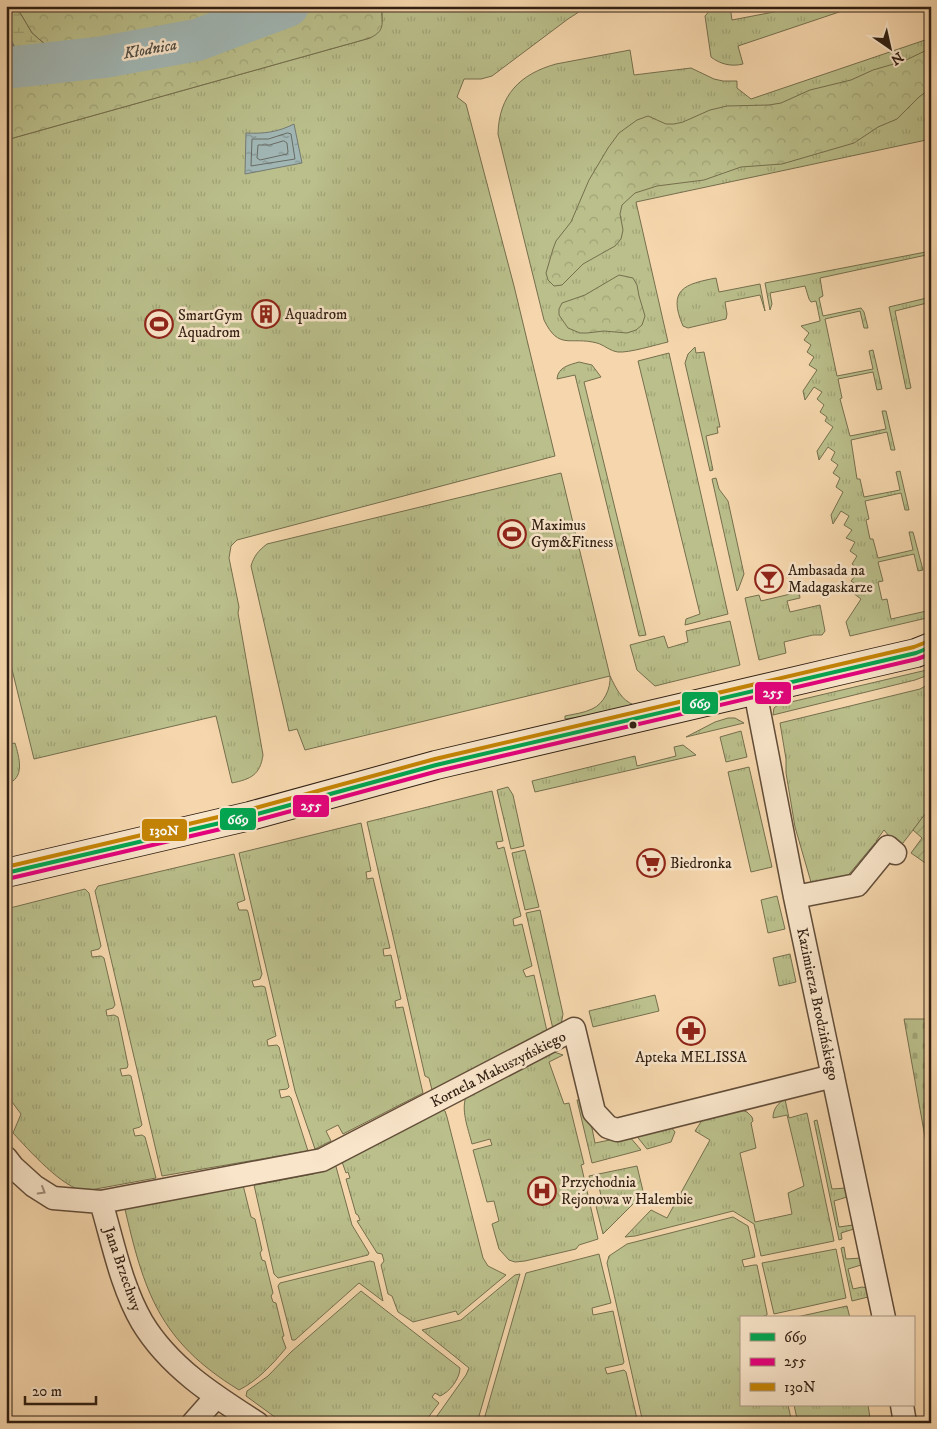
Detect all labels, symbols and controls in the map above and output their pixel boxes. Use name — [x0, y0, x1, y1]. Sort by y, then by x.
north arrow — [864, 22, 914, 72]
water label: Kłodnica — [121, 34, 178, 64]
text: N — [886, 47, 907, 69]
building icon: Aquadrom — [251, 299, 281, 329]
place label: Aquadrom — [285, 305, 347, 324]
place label: SmartGym Aquadrom — [178, 306, 243, 342]
sports icon: SmartGym Aquadrom — [144, 309, 174, 339]
place label: Maximus Gym&Fitness — [531, 516, 613, 552]
sports icon: Maximus Gym&Fitness — [497, 519, 527, 549]
place label: Ambasada na Madagaskarze — [788, 561, 873, 597]
bar icon: Ambasada na Madagaskarze — [754, 564, 784, 594]
line badge: 255 — [754, 681, 792, 705]
text: 255 — [763, 684, 783, 702]
line badge: 669 — [681, 691, 719, 715]
text: 669 — [689, 695, 711, 713]
unlabelled marker — [628, 720, 638, 730]
line badge: 255 — [292, 794, 330, 818]
text: 255 — [301, 797, 321, 815]
line badge: 669 — [219, 807, 257, 831]
text: 669 — [227, 811, 249, 829]
line badge: 130N — [141, 818, 188, 842]
text: 130N — [149, 822, 179, 840]
supermarket icon: Biedronka — [636, 848, 666, 878]
place label: Biedronka — [670, 854, 732, 873]
street label: Kazimierza Brodzińskiego — [792, 926, 843, 1082]
pharmacy icon: Apteka MELISSA — [676, 1016, 706, 1046]
street label: Kornela Makuszyńskiego — [427, 1027, 569, 1112]
place label: Apteka MELISSA — [635, 1048, 747, 1067]
place label: Przychodnia Rejonowa w Halembie — [561, 1173, 693, 1209]
hospital icon: Przychodnia Rejonowa w Halembie — [527, 1176, 557, 1206]
one-way arrow — [36, 1184, 45, 1194]
street label: Jana Brzechwy — [99, 1223, 146, 1315]
legend — [740, 1316, 914, 1406]
text: 669 — [784, 1328, 807, 1347]
text: 255 — [784, 1352, 807, 1371]
scale bar — [25, 1374, 96, 1406]
text: 130N — [784, 1378, 816, 1397]
text: 20 m — [32, 1382, 62, 1401]

